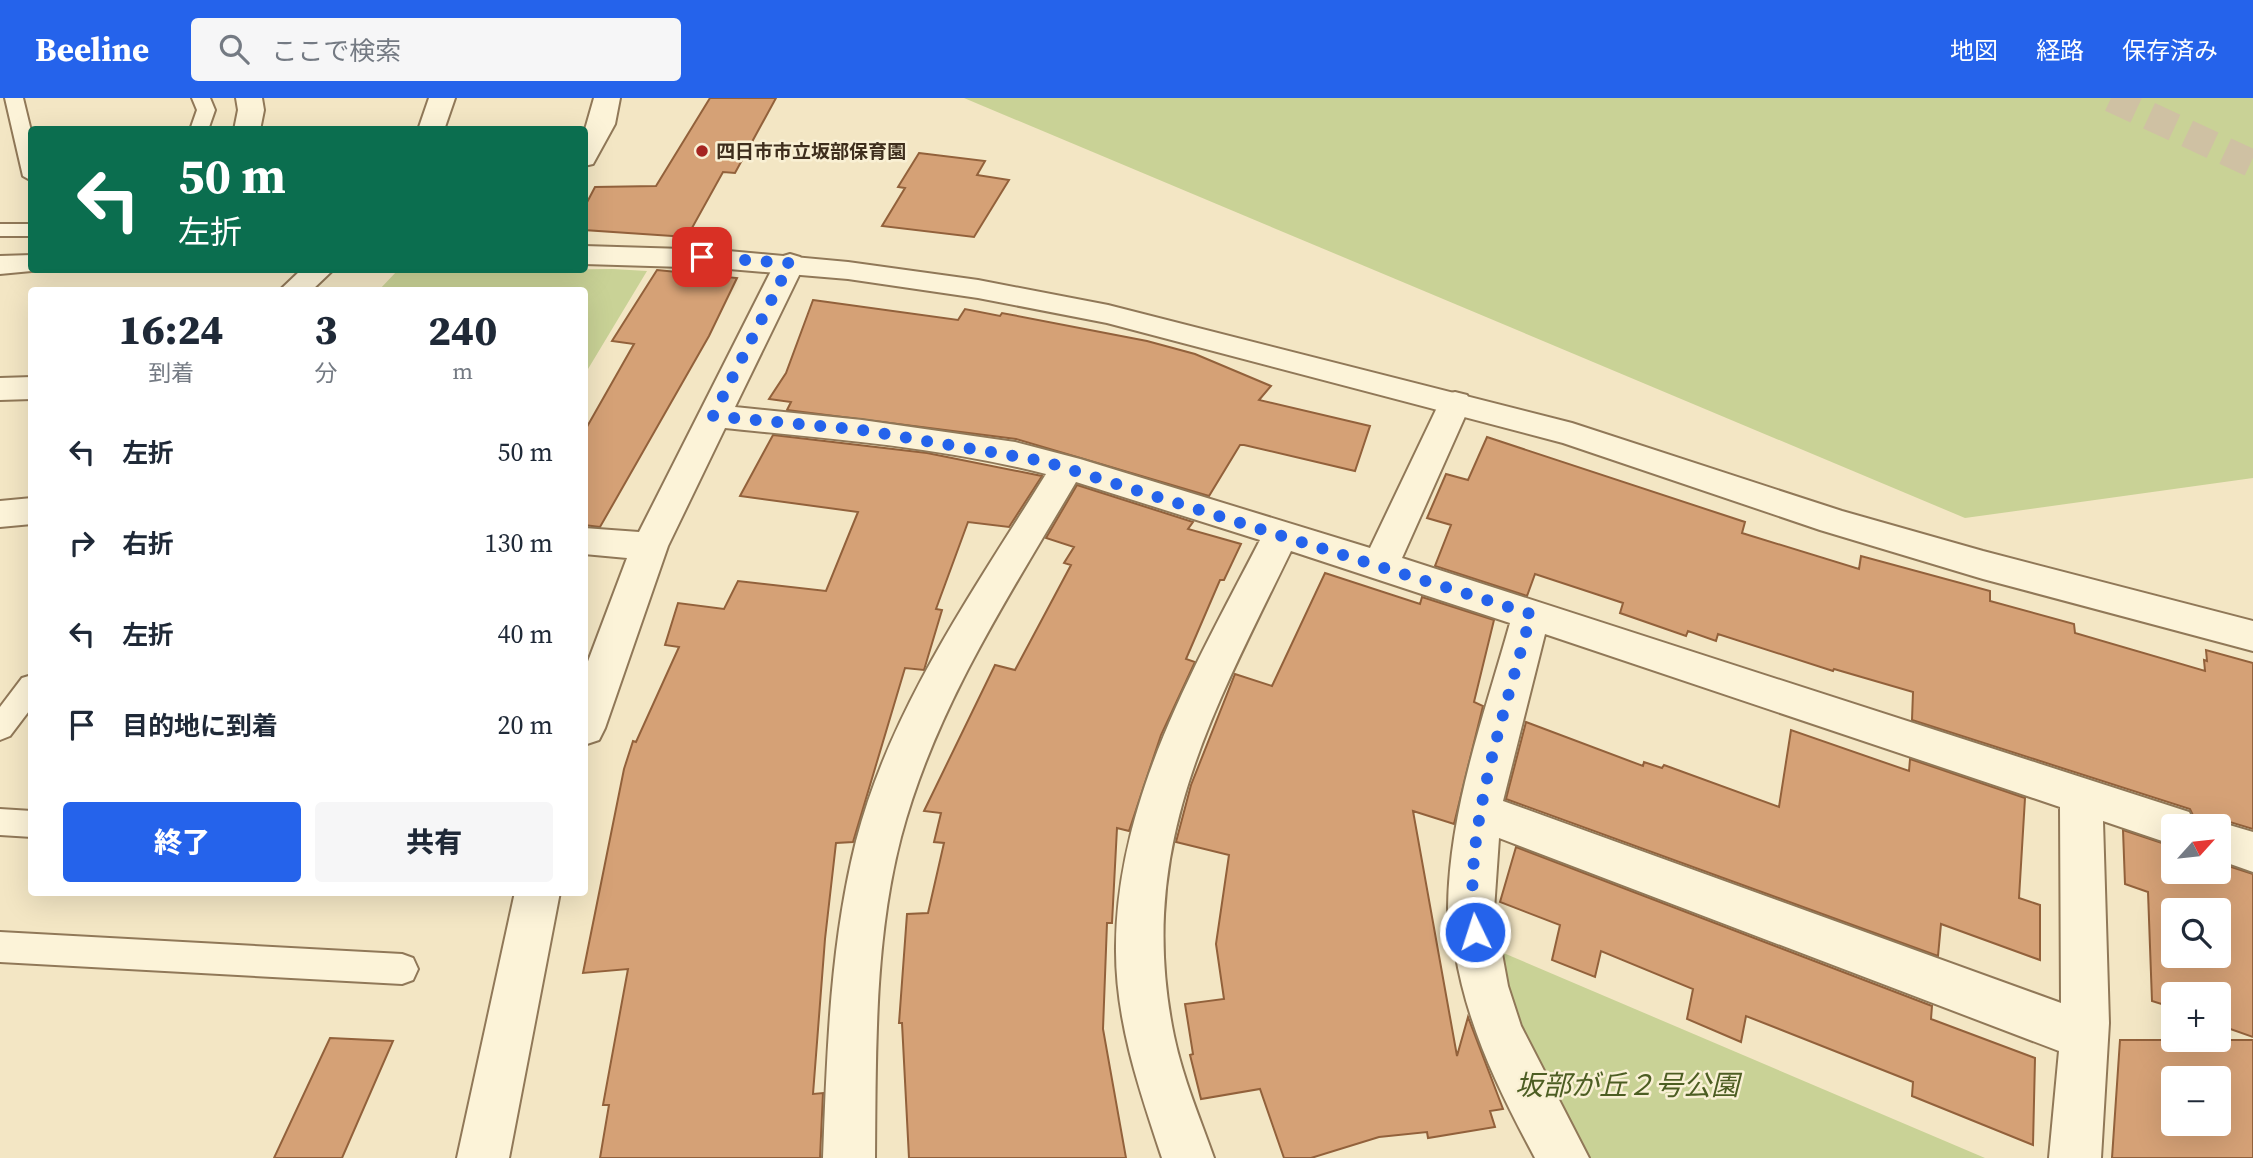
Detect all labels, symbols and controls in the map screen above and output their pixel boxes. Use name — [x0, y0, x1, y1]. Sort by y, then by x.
search box — [191, 18, 681, 81]
text: Beeline — [35, 27, 149, 72]
icon: search — [215, 30, 253, 68]
text: ここで検索 — [271, 33, 401, 69]
text: 地図 — [1950, 34, 1998, 67]
text: 経路 — [2036, 34, 2084, 67]
text: 保存済み — [2122, 34, 2218, 67]
place label: 四日市市立坂部保育園 — [716, 138, 906, 164]
text: 50 m — [178, 142, 286, 209]
marker: 四日市市立坂部保育園 — [694, 143, 710, 159]
icon: left — [63, 154, 154, 245]
text: 左折 — [178, 210, 242, 254]
pin — [672, 227, 732, 287]
icon: arrive — [683, 238, 721, 276]
text: 16:24 — [119, 300, 224, 358]
text: 3 — [314, 300, 337, 358]
text: 240 — [428, 301, 497, 359]
text: m — [452, 355, 473, 387]
text: 到着 — [148, 357, 194, 389]
text: 分 — [314, 357, 337, 389]
icon: left — [63, 433, 101, 471]
text: 50 m — [498, 434, 553, 470]
text: 左折 — [122, 435, 174, 471]
icon: right — [63, 524, 101, 562]
text: 130 m — [485, 525, 553, 561]
text: 右折 — [122, 526, 174, 562]
icon: left — [63, 615, 101, 653]
text: 40 m — [498, 616, 553, 652]
text: 左折 — [122, 617, 174, 653]
icon: arrive — [63, 706, 101, 744]
text: 20 m — [498, 707, 553, 743]
text: 目的地に到着 — [122, 708, 278, 744]
button: 終了 — [63, 802, 301, 882]
button: 共有 — [315, 802, 553, 882]
north arrow — [2161, 814, 2231, 884]
map controls — [2161, 814, 2231, 1136]
position arrow — [1438, 895, 1512, 969]
button: search — [2161, 898, 2231, 968]
button: + — [2161, 982, 2231, 1052]
park label: 坂部が丘２号公園 — [1515, 1066, 1743, 1104]
button: − — [2161, 1066, 2231, 1136]

